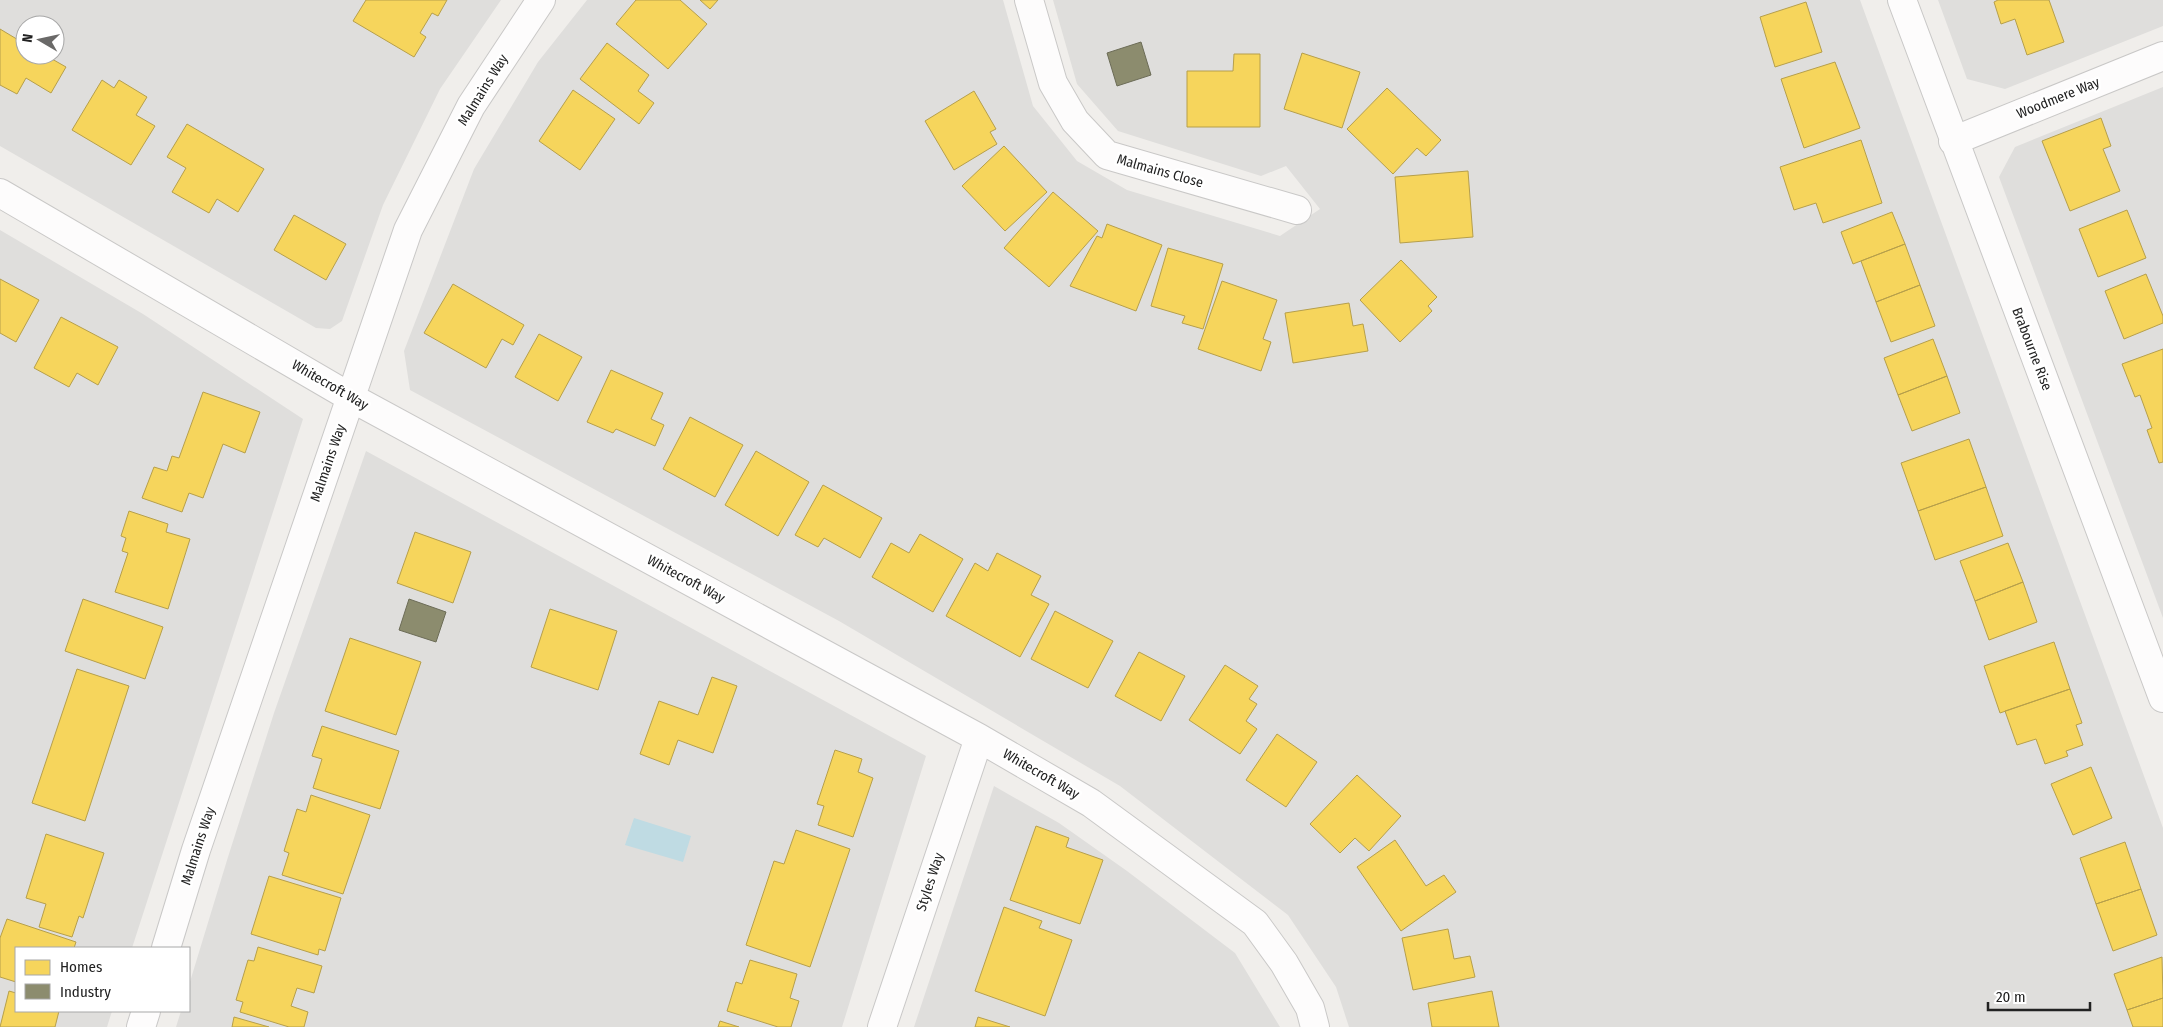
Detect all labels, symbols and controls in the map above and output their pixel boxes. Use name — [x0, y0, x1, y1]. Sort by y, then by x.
north arrow — [15, 15, 65, 65]
text: N — [19, 33, 37, 44]
street label: Malmains Way — [454, 50, 512, 129]
street label: Woodmere Way — [2014, 73, 2103, 122]
street label: Malmains Close — [1115, 151, 1205, 191]
street label: Brabourne Rise — [2008, 305, 2056, 393]
street label: Whitecroft Way — [289, 356, 372, 414]
street label: Malmains Way — [307, 421, 349, 504]
street label: Whitecroft Way — [644, 551, 728, 607]
street label: Whitecroft Way — [1000, 745, 1083, 803]
street label: Malmains Way — [177, 804, 219, 887]
street label: Styles Way — [913, 850, 948, 913]
legend — [15, 947, 190, 1012]
text: Homes — [60, 958, 102, 976]
scale bar — [1988, 980, 2090, 1012]
text: Industry — [60, 983, 111, 1001]
text: 20 m — [1996, 988, 2026, 1006]

